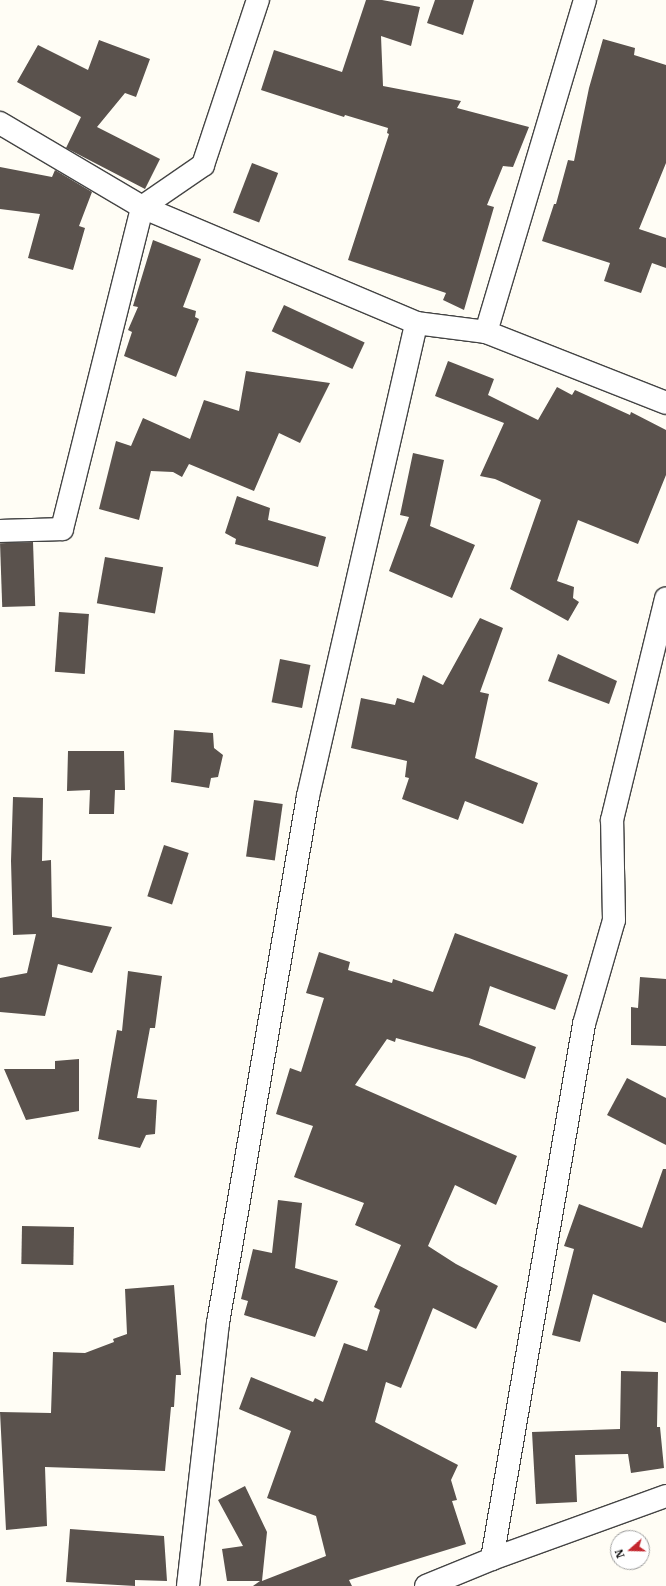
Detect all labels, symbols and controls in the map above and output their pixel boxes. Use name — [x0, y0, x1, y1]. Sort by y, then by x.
north arrow — [610, 1530, 650, 1570]
text: N — [612, 1547, 628, 1560]

